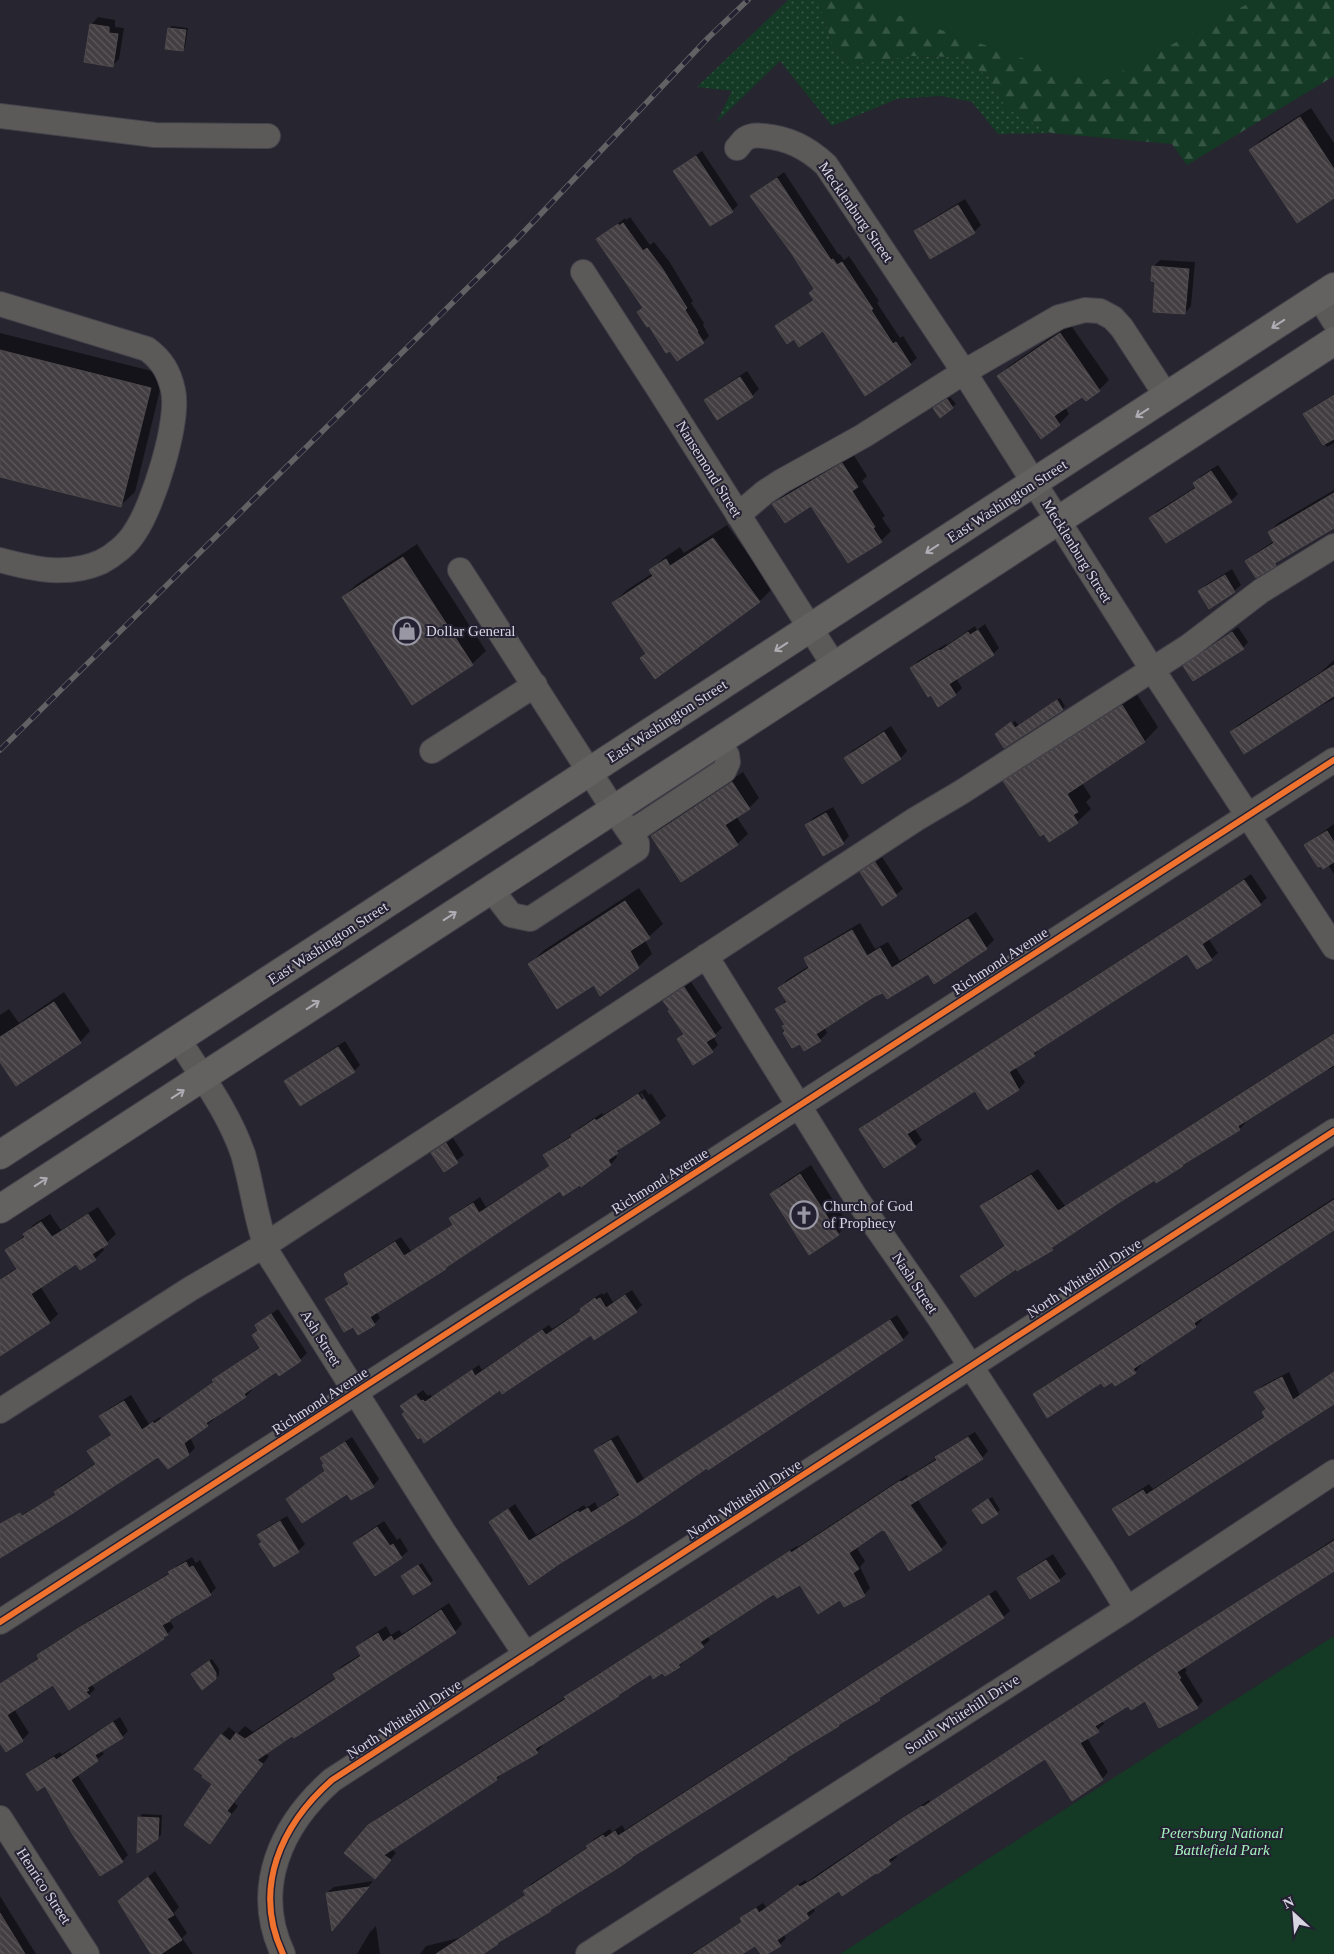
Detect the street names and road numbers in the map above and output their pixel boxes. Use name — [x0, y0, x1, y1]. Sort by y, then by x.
street label: Mecklenburg Street — [815, 159, 897, 266]
street label: Nansemond Street — [673, 418, 745, 521]
street label: East Washington Street — [944, 456, 1070, 546]
street label: Mecklenburg Street — [1039, 497, 1116, 606]
street label: East Washington Street — [604, 676, 730, 766]
street label: East Washington Street — [265, 898, 391, 988]
street label: Richmond Avenue — [949, 924, 1051, 998]
street label: Richmond Avenue — [609, 1145, 712, 1217]
street label: North Whitehill Drive — [1024, 1235, 1144, 1321]
street label: Nash Street — [889, 1250, 942, 1317]
street label: Ash Street — [298, 1307, 345, 1370]
street label: Richmond Avenue — [269, 1364, 371, 1438]
street label: North Whitehill Drive — [684, 1456, 804, 1542]
street label: South Whitehill Drive — [902, 1671, 1022, 1757]
street label: North Whitehill Drive — [344, 1676, 464, 1762]
street label: Henrico Street — [14, 1845, 75, 1928]

